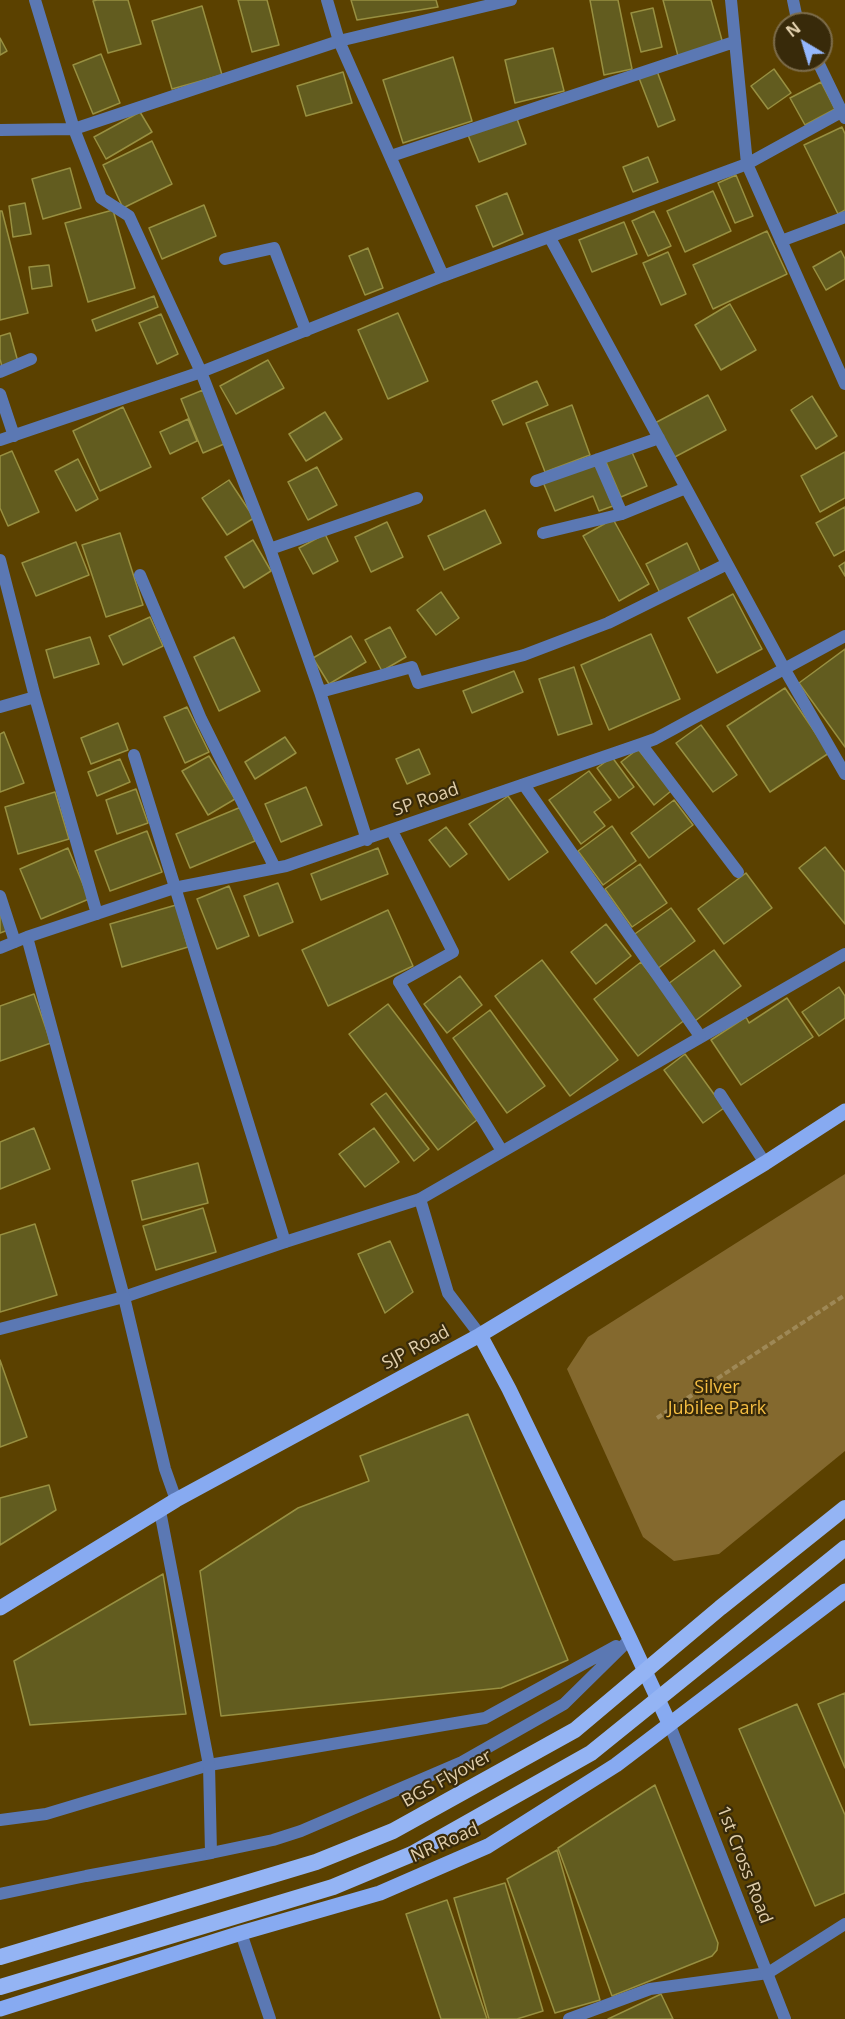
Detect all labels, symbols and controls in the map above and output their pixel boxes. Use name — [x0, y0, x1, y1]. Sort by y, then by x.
north arrow — [773, 12, 833, 72]
text: N — [781, 17, 805, 42]
street label: SP Road — [390, 779, 462, 821]
street label: SJP Road — [379, 1321, 453, 1375]
park label: Silver Jubilee Park — [668, 1377, 766, 1420]
street label: BGS Flyover — [398, 1745, 496, 1813]
street label: 1st Cross Road — [712, 1803, 776, 1927]
street label: NR Road — [408, 1818, 482, 1868]

